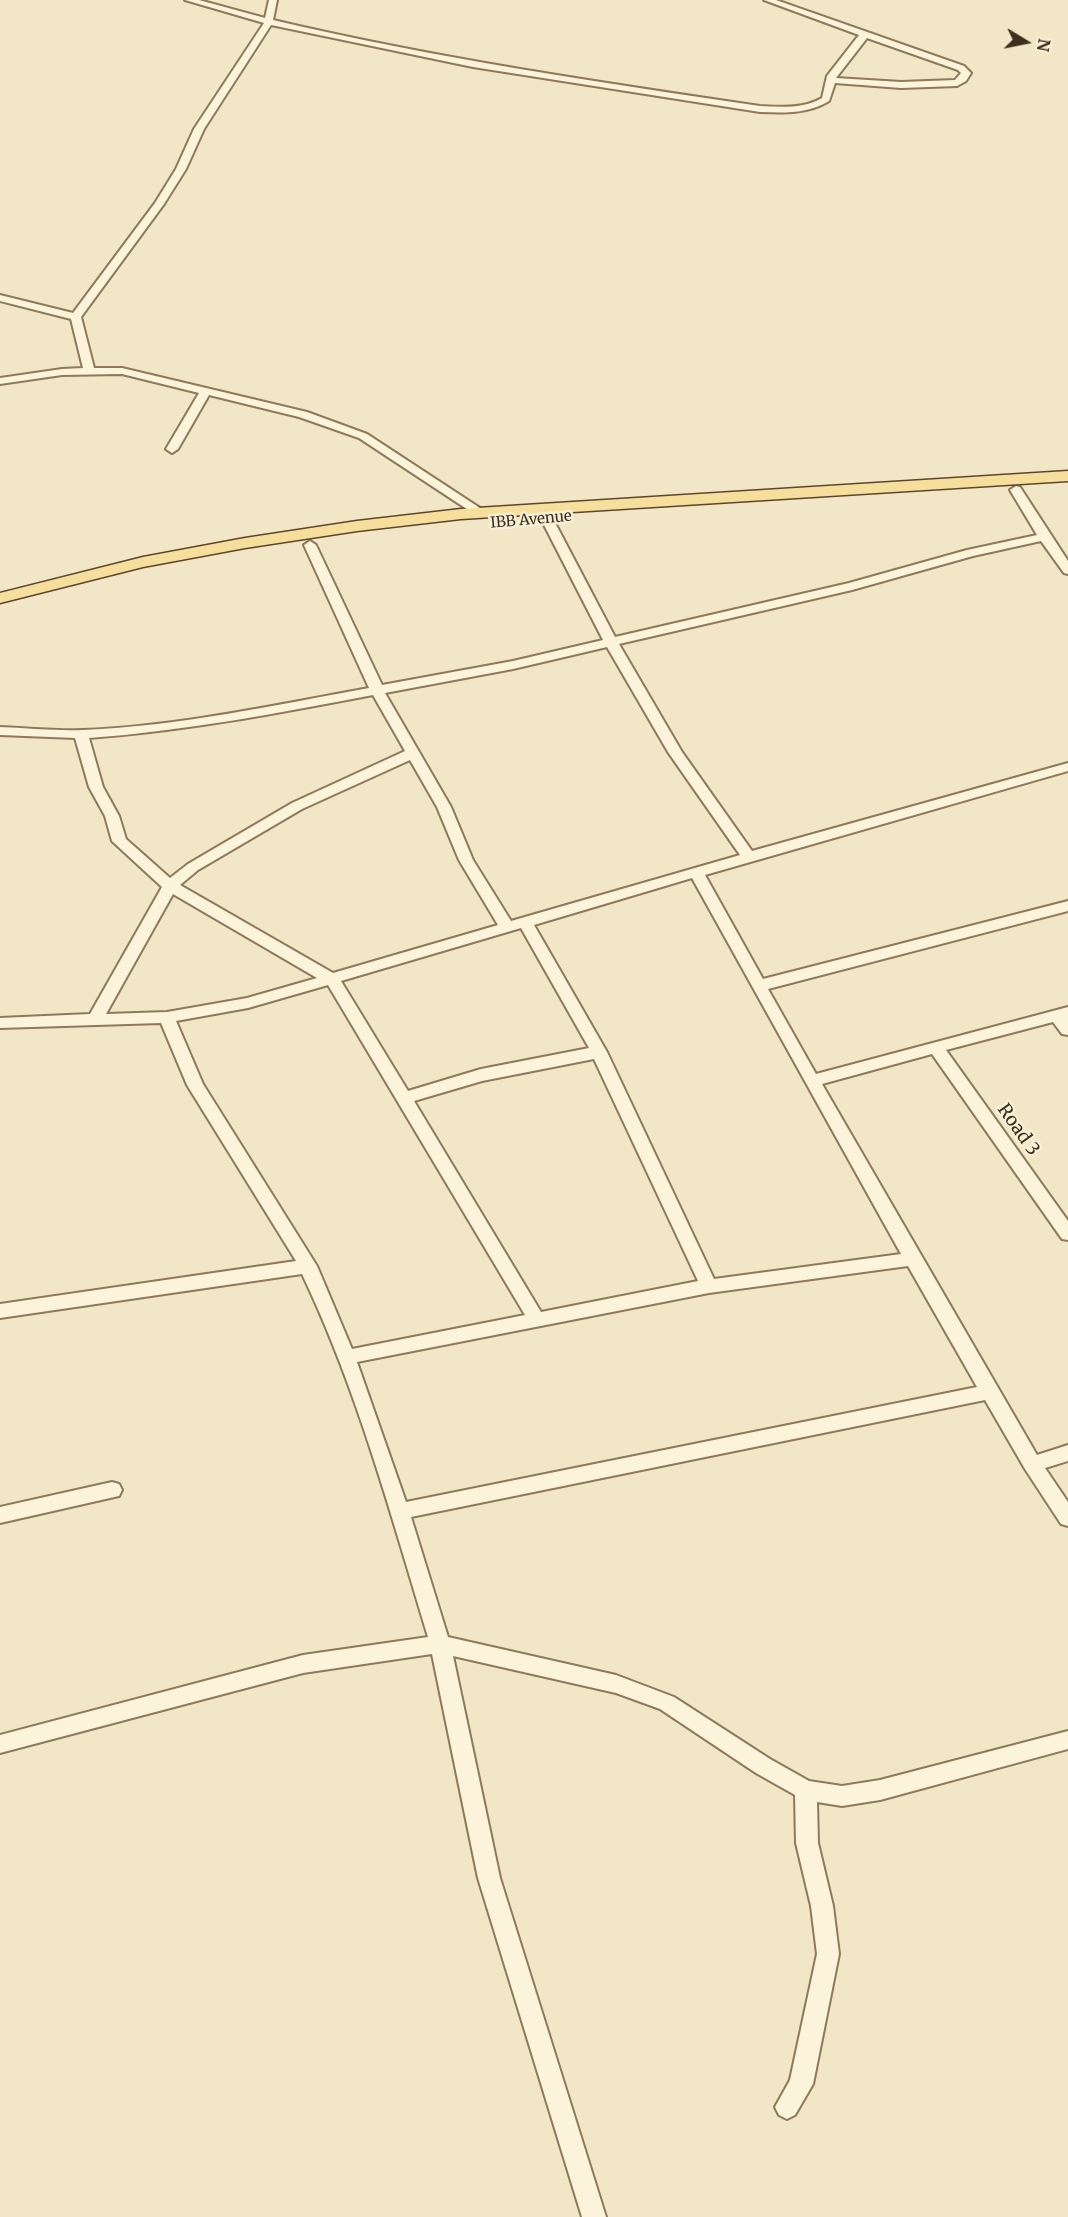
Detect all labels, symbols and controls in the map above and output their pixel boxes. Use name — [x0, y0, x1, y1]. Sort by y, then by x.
north arrow — [996, 12, 1056, 72]
text: N — [1033, 37, 1055, 53]
street label: IBB Avenue — [490, 507, 572, 533]
street label: Road 3 — [992, 1100, 1044, 1160]

